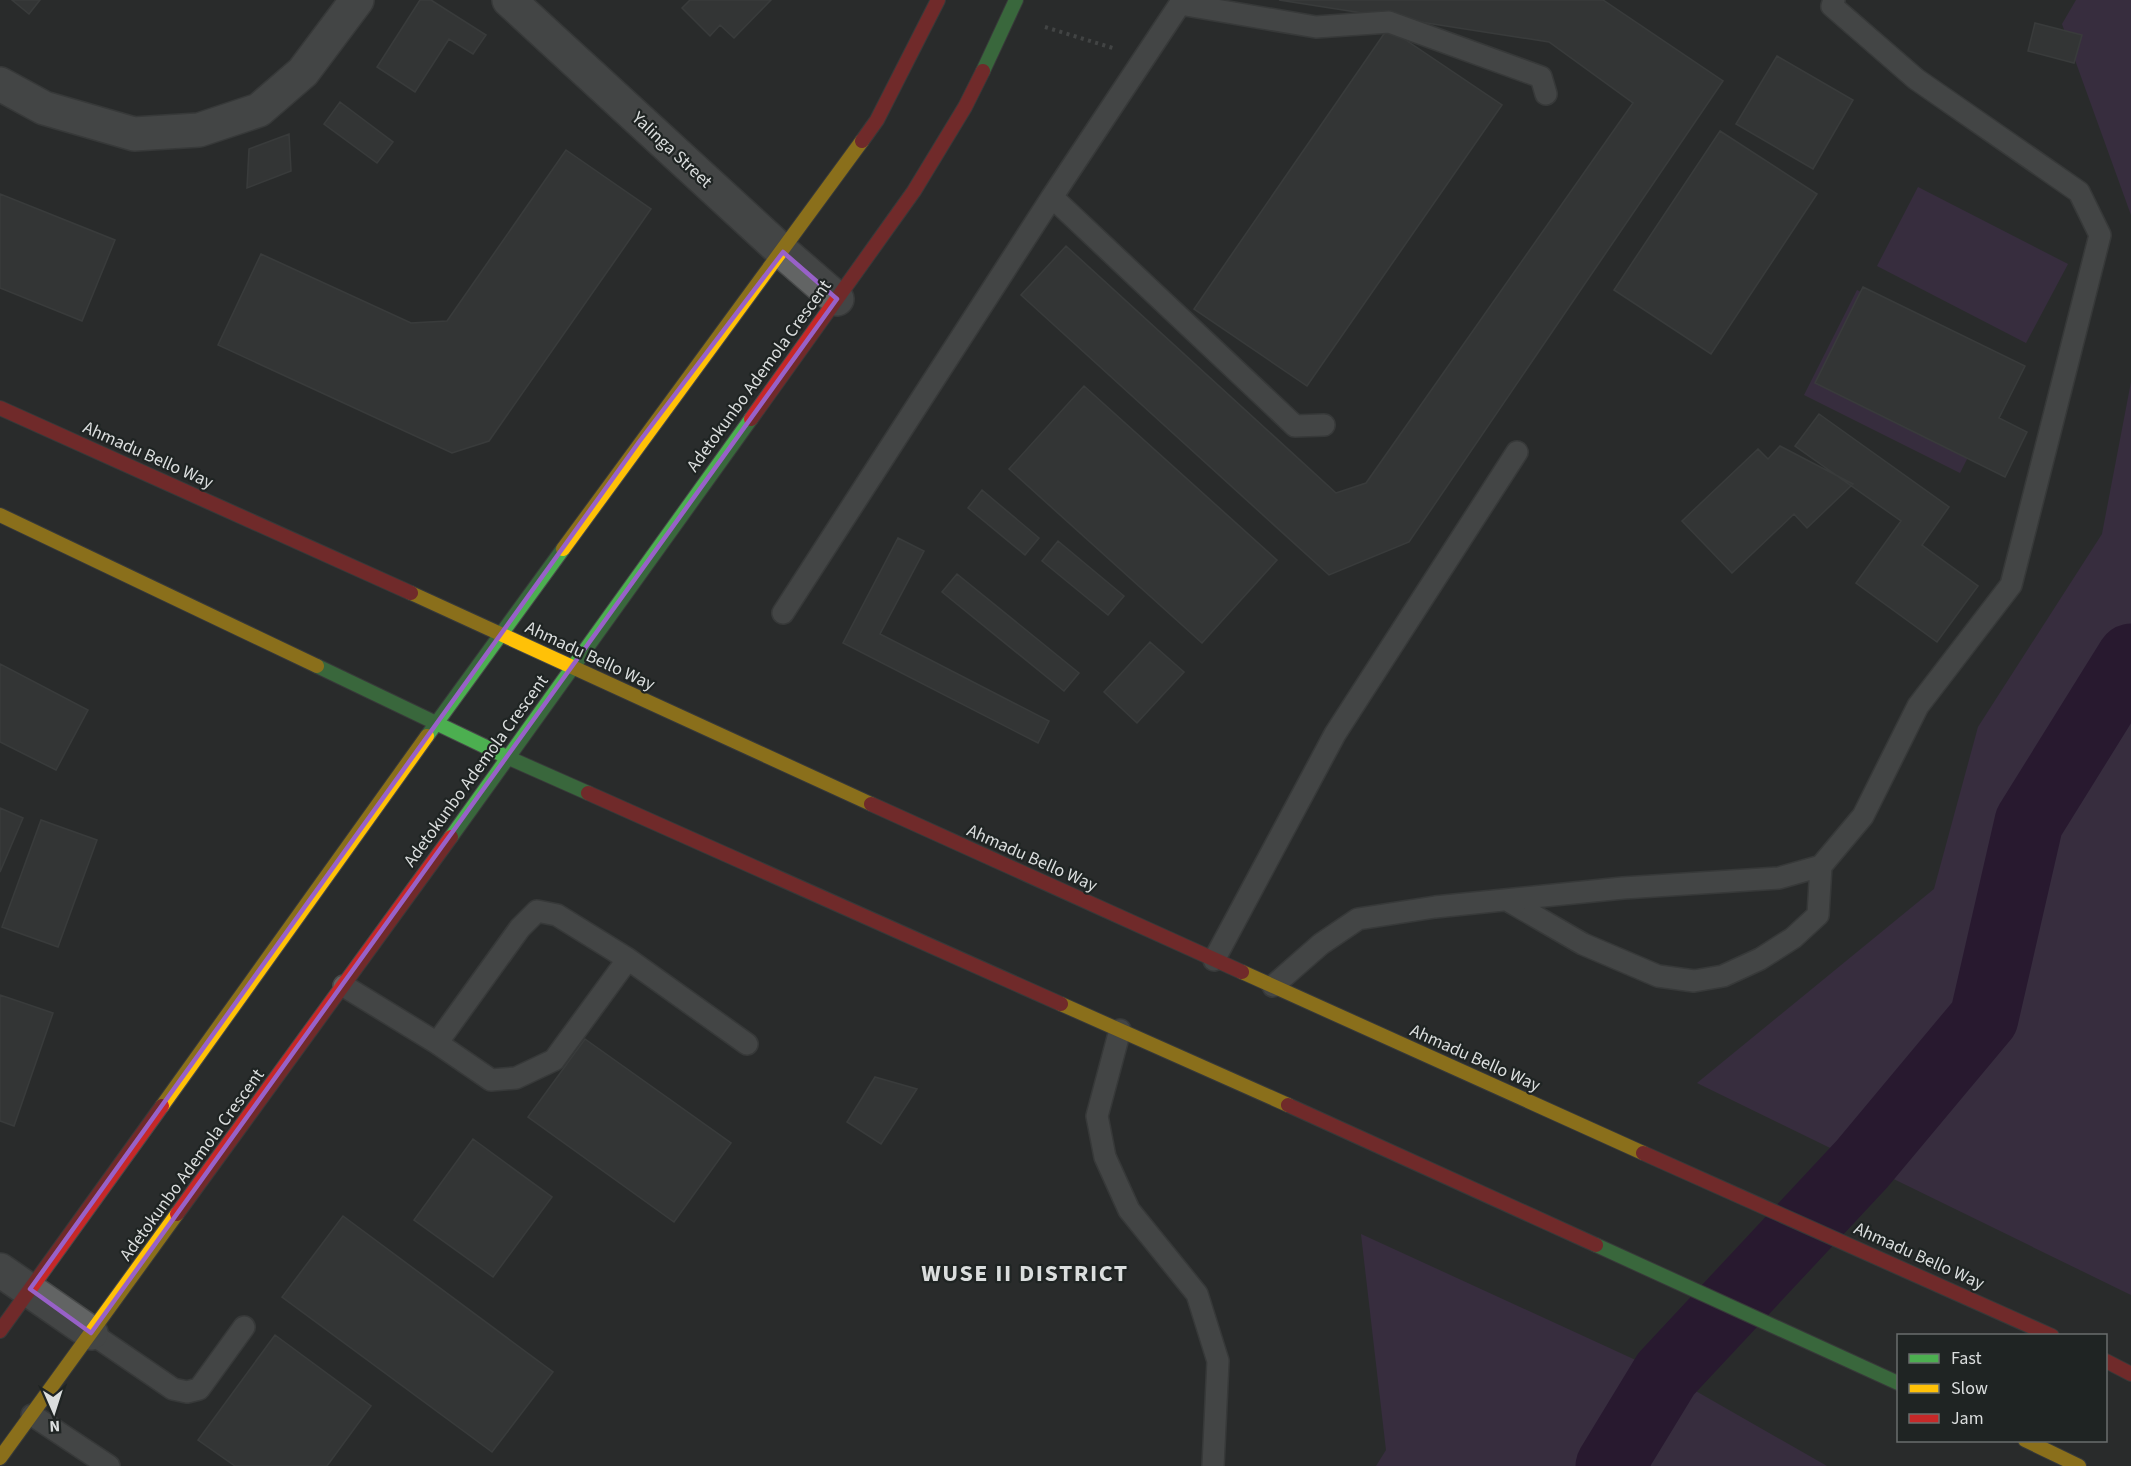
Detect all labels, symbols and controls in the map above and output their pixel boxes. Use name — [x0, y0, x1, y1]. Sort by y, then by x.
street label: Yalinga Street — [626, 105, 718, 194]
street label: Adetokunbo Ademola Crescent — [681, 275, 837, 477]
street label: Ahmadu Bello Way — [79, 415, 218, 495]
street label: Ahmadu Bello Way — [521, 615, 659, 697]
street label: Adetokunbo Ademola Crescent — [398, 670, 554, 872]
street label: Ahmadu Bello Way — [963, 818, 1102, 898]
street label: Ahmadu Bello Way — [1406, 1018, 1545, 1098]
street label: Adetokunbo Ademola Crescent — [114, 1064, 270, 1266]
street label: Ahmadu Bello Way — [1850, 1216, 1989, 1296]
district label: WUSE II DISTRICT — [921, 1256, 1129, 1291]
legend — [1897, 1334, 2107, 1442]
text: Fast — [1951, 1346, 1982, 1371]
text: Slow — [1951, 1376, 1988, 1401]
north arrow — [24, 1382, 84, 1442]
text: Jam — [1951, 1406, 1984, 1431]
text: N — [49, 1415, 61, 1437]

